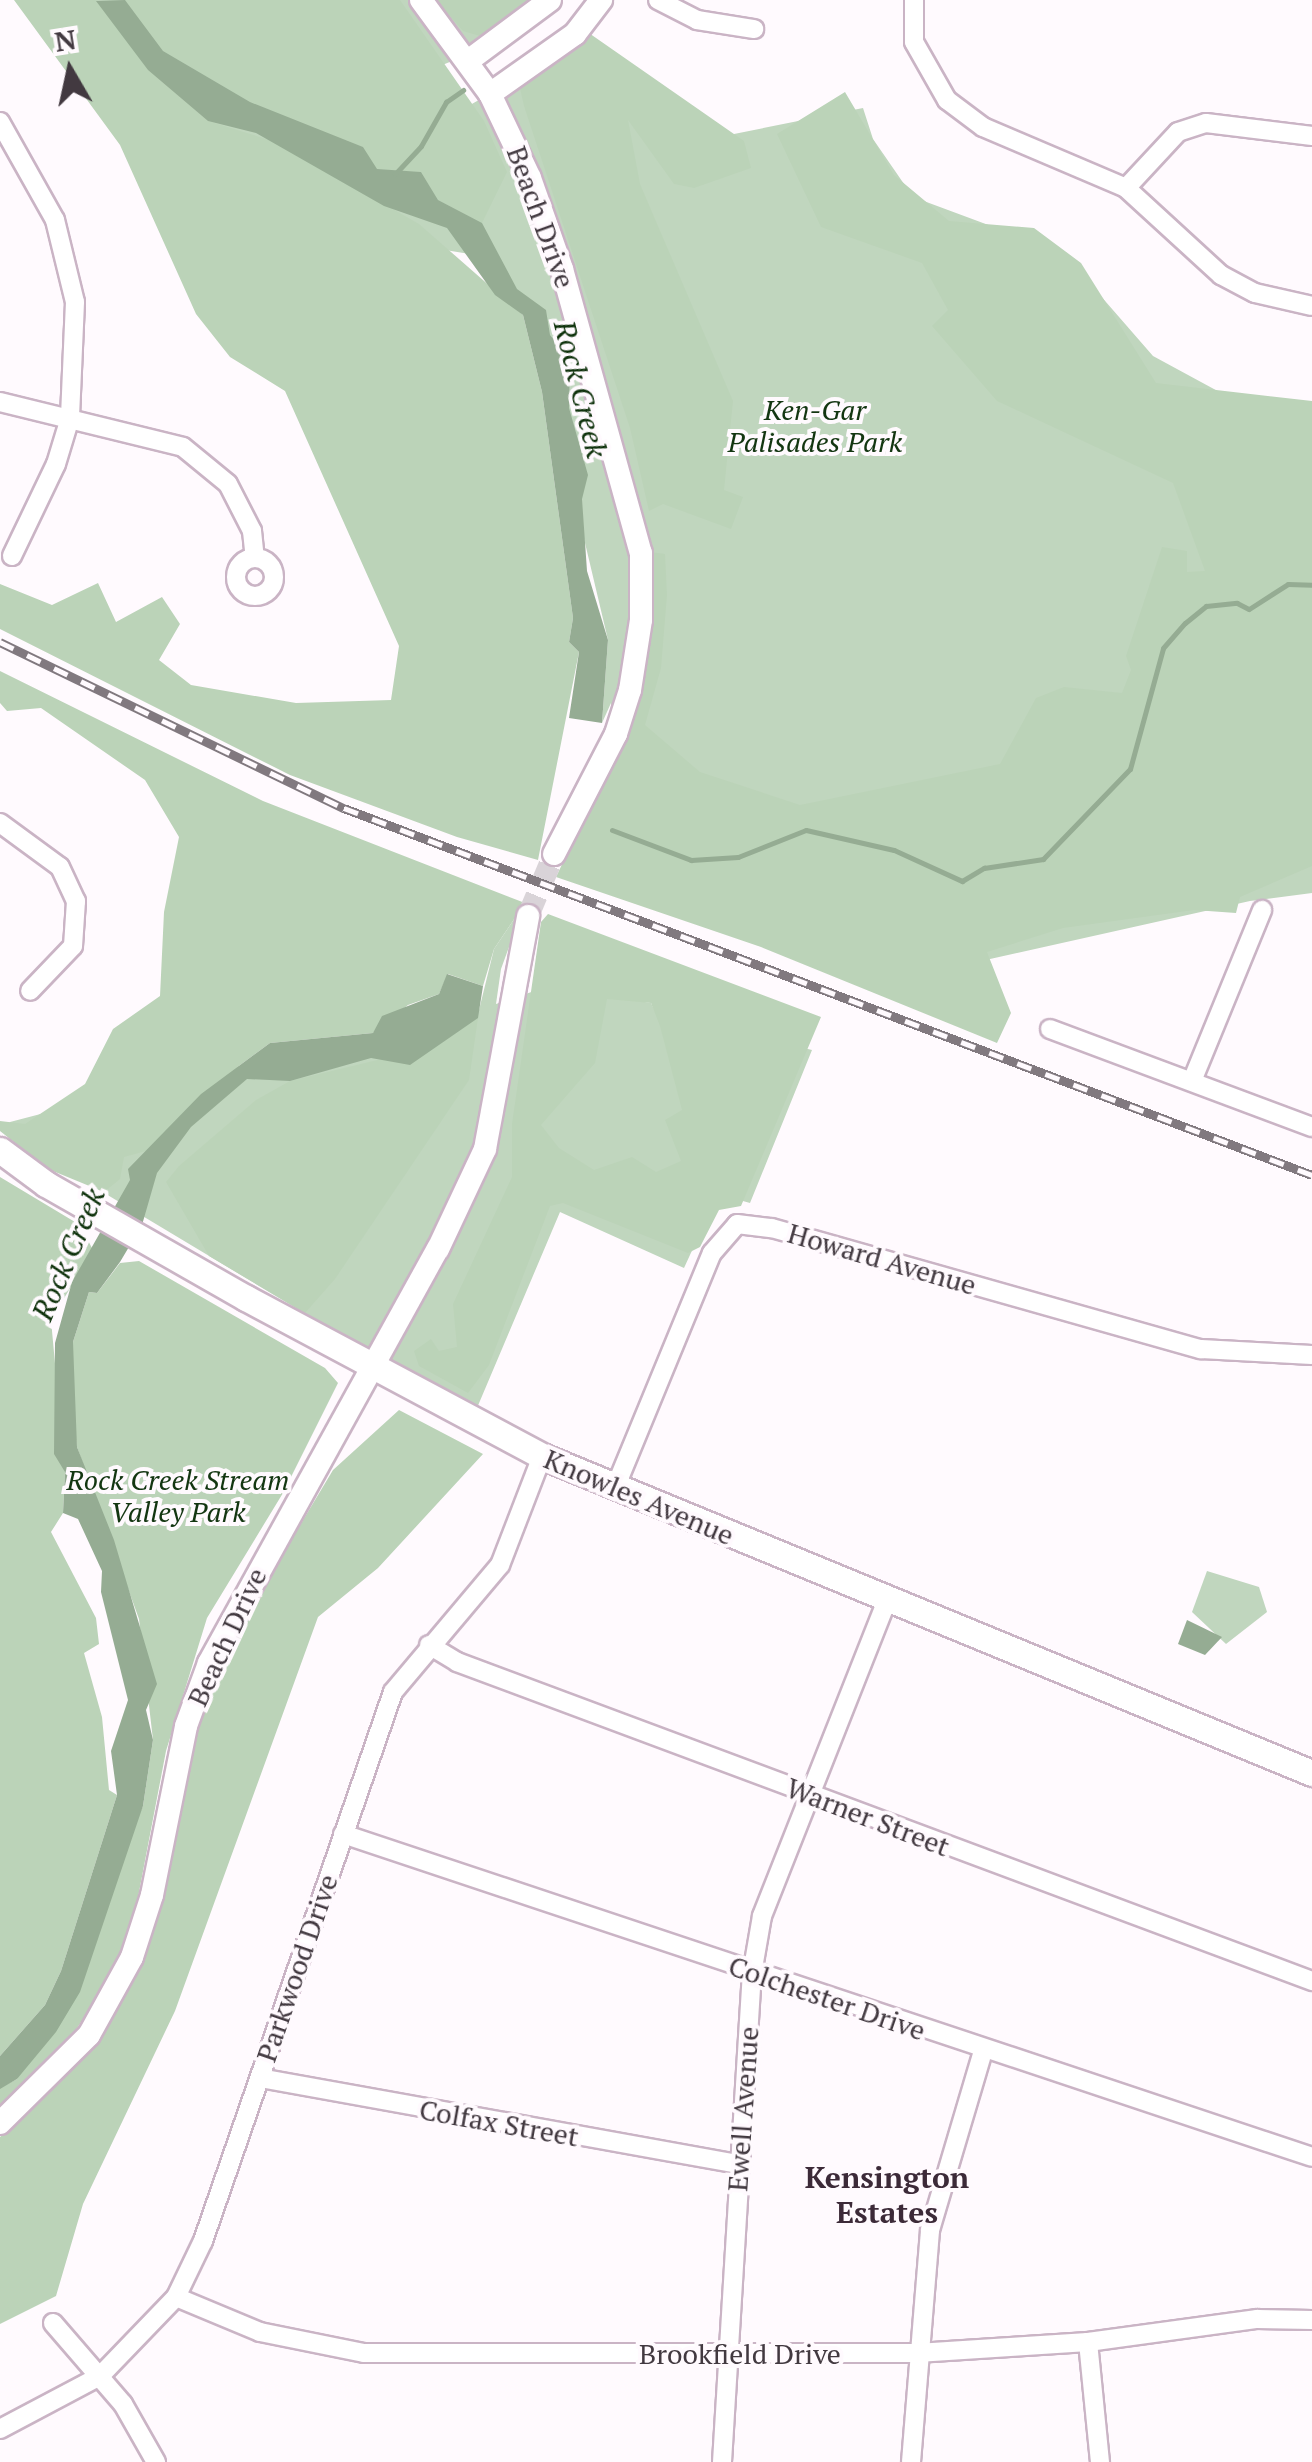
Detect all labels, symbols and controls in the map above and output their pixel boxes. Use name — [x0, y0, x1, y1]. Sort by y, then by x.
north arrow — [20, 20, 120, 120]
text: N — [52, 20, 79, 60]
street label: Beach Drive — [500, 141, 582, 293]
water label: Rock Creek — [547, 316, 615, 462]
park label: Ken-Gar Palisades Park — [728, 393, 902, 459]
water label: Rock Creek — [24, 1182, 112, 1326]
street label: Howard Avenue — [784, 1216, 980, 1302]
street label: Knowles Avenue — [539, 1442, 739, 1552]
park label: Rock Creek Stream Valley Park — [66, 1463, 290, 1529]
street label: Beach Drive — [180, 1563, 274, 1711]
street label: Warner Street — [782, 1770, 954, 1864]
street label: Parkwood Drive — [249, 1870, 345, 2066]
street label: Colchester Drive — [724, 1949, 930, 2047]
street label: Ewell Avenue — [720, 2025, 766, 2193]
street label: Colfax Street — [417, 2092, 581, 2154]
district label: Kensington Estates — [805, 2159, 969, 2230]
street label: Brookfield Drive — [639, 2337, 841, 2371]

